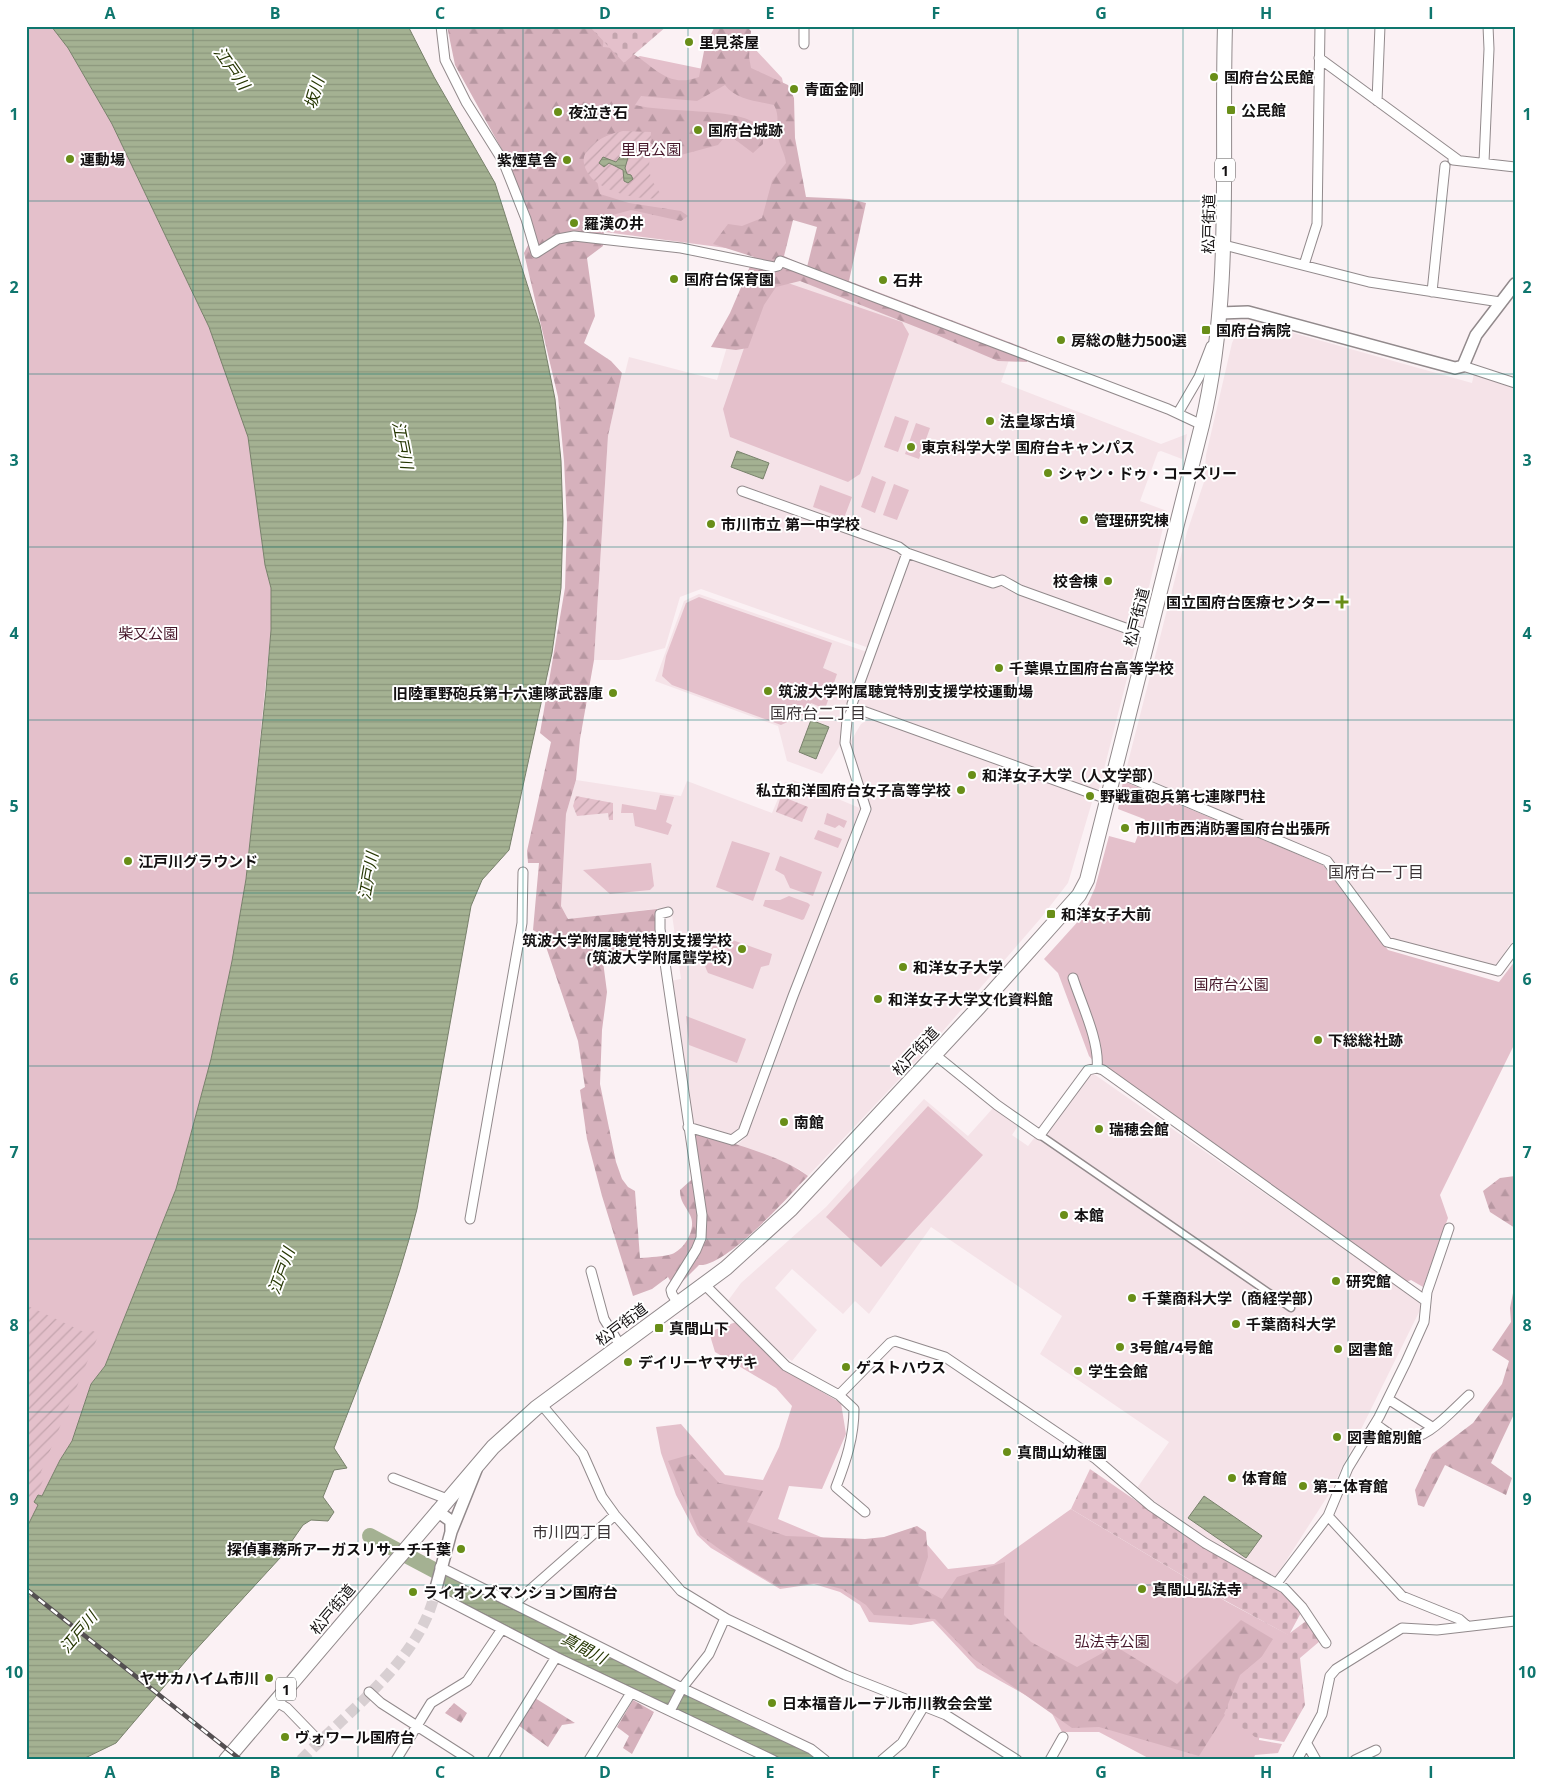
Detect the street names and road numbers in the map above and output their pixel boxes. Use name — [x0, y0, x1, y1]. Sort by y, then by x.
road number: 1 — [1215, 158, 1235, 182]
street label: 松戸街道 — [1197, 194, 1219, 254]
street label: 松戸街道 — [1119, 585, 1153, 649]
street label: 松戸街道 — [887, 1022, 943, 1080]
street label: 松戸街道 — [591, 1298, 651, 1350]
street label: 松戸街道 — [305, 1580, 359, 1638]
road number: 1 — [276, 1678, 296, 1700]

